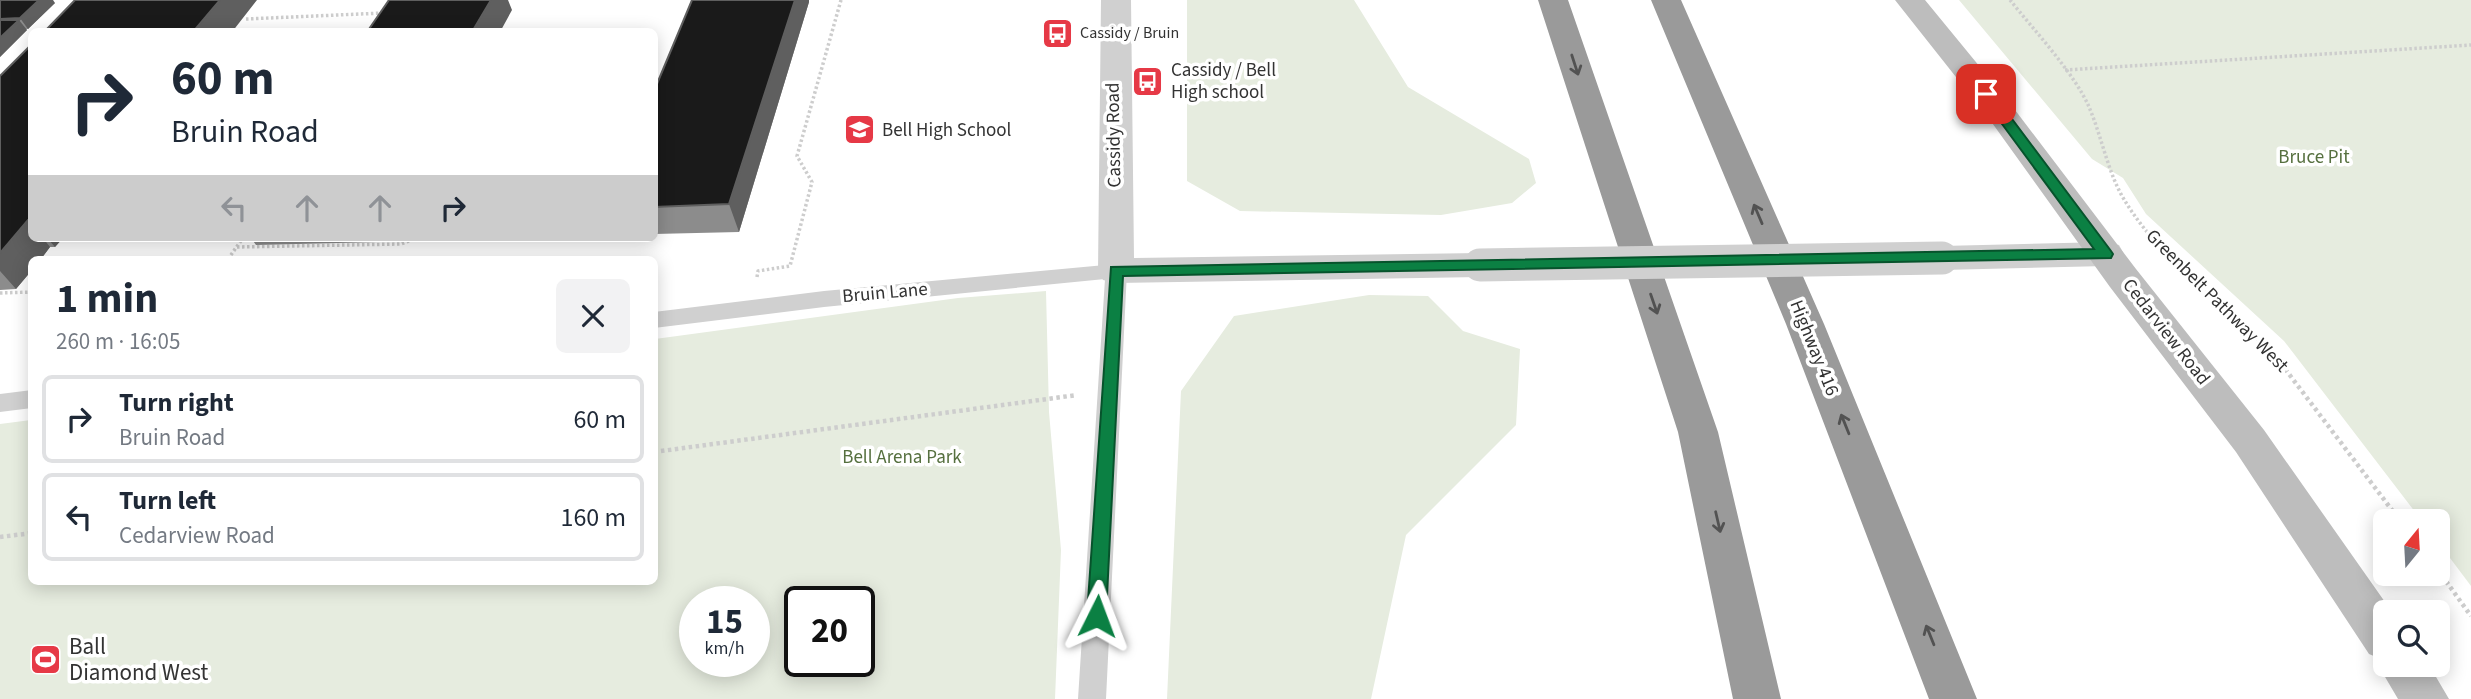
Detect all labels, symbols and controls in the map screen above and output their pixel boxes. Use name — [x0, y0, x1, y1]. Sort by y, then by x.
bus stop icon: Cassidy / Bruin — [1040, 16, 1074, 50]
place label: Cassidy / Bruin — [1080, 22, 1179, 44]
text: 60 m — [171, 44, 275, 114]
one-way arrow — [1570, 53, 1582, 75]
icon: right — [56, 56, 147, 147]
place label: Cassidy / Bell High school — [1171, 57, 1276, 106]
bus stop icon: Cassidy / Bell High school — [1131, 64, 1165, 98]
pin — [1956, 64, 2016, 124]
icon: arrive — [1967, 75, 2005, 113]
street label: Cassidy Road — [1100, 82, 1128, 188]
text: Bruin Road — [171, 109, 319, 155]
school or university icon: Bell High School — [842, 113, 876, 147]
place label: Bell High School — [882, 117, 1012, 144]
park label: Bruce Pit — [2278, 144, 2350, 171]
icon: left — [215, 189, 253, 227]
icon: ahead — [288, 189, 326, 227]
icon: ahead — [361, 189, 399, 227]
icon: right — [434, 189, 472, 227]
one-way arrow — [1751, 204, 1764, 225]
street label: Greenbelt Pathway West — [2139, 223, 2295, 379]
text: 1 min — [56, 269, 158, 329]
street label: Cedarview Road — [2116, 273, 2216, 391]
street label: Bruin Lane — [841, 276, 929, 310]
button: close — [556, 279, 630, 353]
one-way arrow — [1649, 292, 1662, 314]
street label: Highway 416 — [1783, 296, 1845, 400]
text: 260 m · 16:05 — [56, 325, 180, 358]
text: Turn right — [119, 384, 234, 421]
icon: right — [60, 400, 98, 438]
text: 60 m — [573, 401, 626, 438]
one-way arrow — [1838, 413, 1851, 435]
text: Bruin Road — [119, 421, 225, 454]
park label: Bell Arena Park — [842, 444, 962, 471]
text: Turn left — [119, 482, 216, 519]
icon: left — [60, 498, 98, 536]
text: 160 m — [560, 499, 626, 536]
north arrow — [2373, 509, 2450, 586]
map controls — [2373, 509, 2450, 677]
one-way arrow — [1711, 510, 1725, 533]
text: Cedarview Road — [119, 519, 275, 552]
position arrow — [1060, 579, 1134, 653]
speed limit sign: 20 — [784, 586, 875, 677]
text: 15 — [706, 597, 743, 647]
button: search — [2373, 600, 2450, 677]
one-way arrow — [1922, 625, 1935, 646]
place label: Ball Diamond West — [69, 630, 209, 689]
text: km/h — [705, 636, 744, 661]
sports icon: Ball Diamond West — [29, 642, 63, 676]

